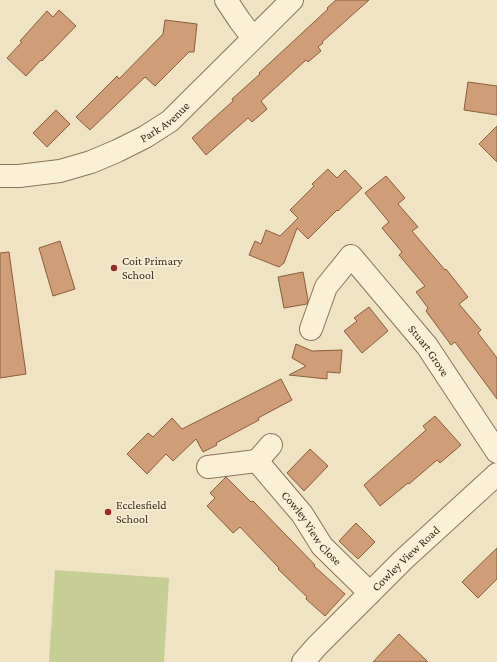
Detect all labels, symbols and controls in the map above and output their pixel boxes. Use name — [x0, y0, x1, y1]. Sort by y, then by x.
street label: Park Avenue — [138, 99, 192, 145]
place label: Coit Primary School — [122, 254, 183, 282]
marker: Coit Primary School — [109, 263, 119, 273]
street label: Stuart Grove — [405, 322, 452, 379]
street label: Cowley View Close — [279, 488, 344, 568]
place label: Ecclesfield School — [116, 498, 167, 526]
marker: Ecclesfield School — [103, 507, 113, 517]
street label: Cowley View Road — [369, 522, 443, 594]

